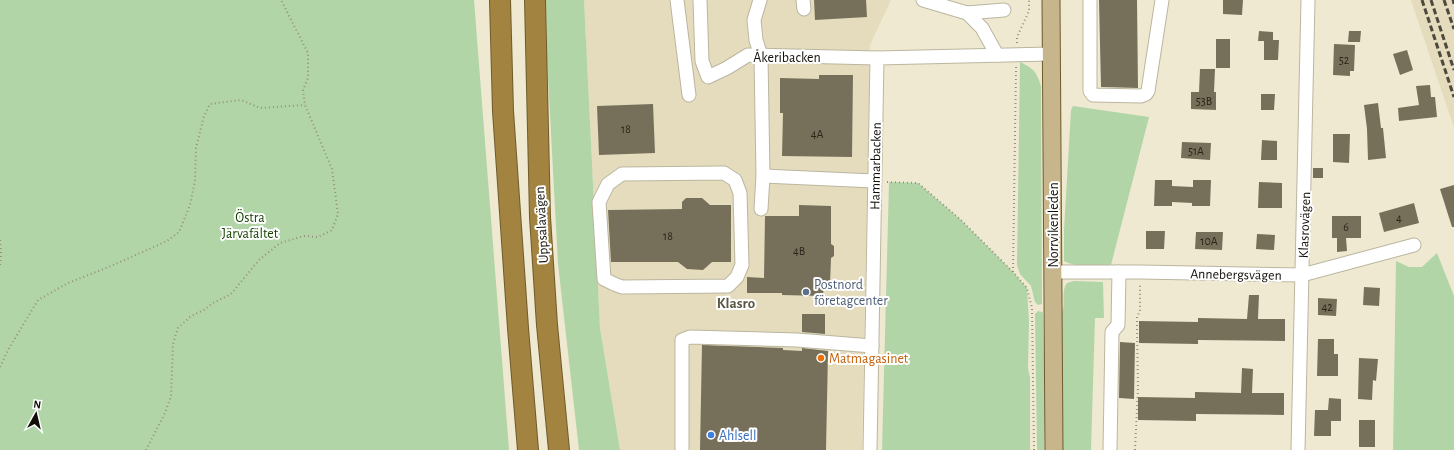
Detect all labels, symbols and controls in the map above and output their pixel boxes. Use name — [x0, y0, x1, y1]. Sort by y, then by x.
street label: Åkeribacken — [753, 49, 821, 65]
house number: 52 — [1339, 54, 1350, 66]
house number: 53B — [1196, 95, 1212, 107]
street label: Hammarbacken — [868, 122, 884, 210]
house number: 18 — [621, 123, 631, 135]
house number: 4A — [811, 128, 823, 140]
house number: 51A — [1188, 145, 1204, 157]
street label: Norrvikenleden — [1047, 182, 1061, 268]
street label: Uppsalavägen — [533, 186, 551, 264]
street label: Klasrovägen — [1297, 191, 1313, 259]
park label: Östra Järvafältet — [222, 208, 279, 241]
house number: 4 — [1396, 212, 1402, 224]
house number: 6 — [1343, 221, 1349, 233]
house number: 18 — [663, 230, 673, 242]
house number: 10A — [1200, 235, 1218, 247]
house number: 4B — [793, 245, 805, 257]
street label: Annebergsvägen — [1190, 267, 1282, 283]
place label: Postnord företagcenter — [814, 278, 888, 308]
marker: Postnord företagcenter — [801, 287, 811, 297]
district label: Klasro — [717, 296, 755, 311]
house number: 42 — [1321, 301, 1333, 313]
place label: Matmagasinet — [829, 352, 909, 366]
marker: Matmagasinet — [816, 353, 826, 363]
north arrow — [16, 394, 56, 434]
text: N — [33, 399, 42, 411]
place label: Ahlsell — [719, 429, 756, 443]
marker: Ahlsell — [706, 430, 716, 440]

